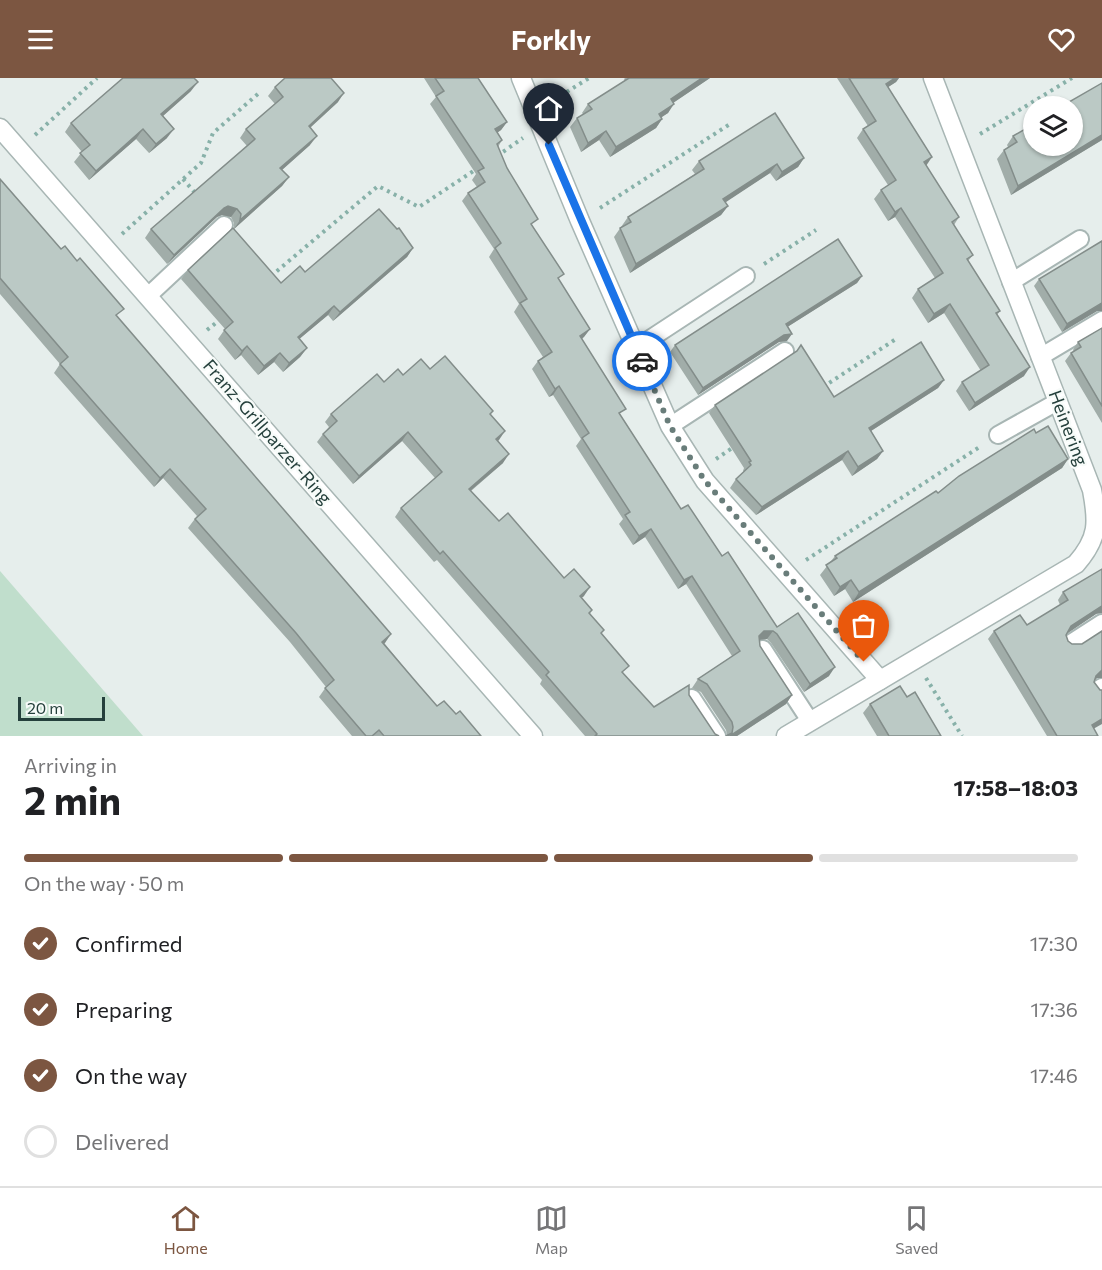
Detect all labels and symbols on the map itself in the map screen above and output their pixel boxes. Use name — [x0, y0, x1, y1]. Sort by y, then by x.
pin — [523, 83, 574, 145]
courier — [612, 331, 672, 391]
street label: Franz-Grillparzer-Ring — [199, 354, 337, 508]
street label: Heinering — [1044, 387, 1094, 469]
pin — [838, 600, 889, 662]
scale bar — [18, 694, 105, 722]

